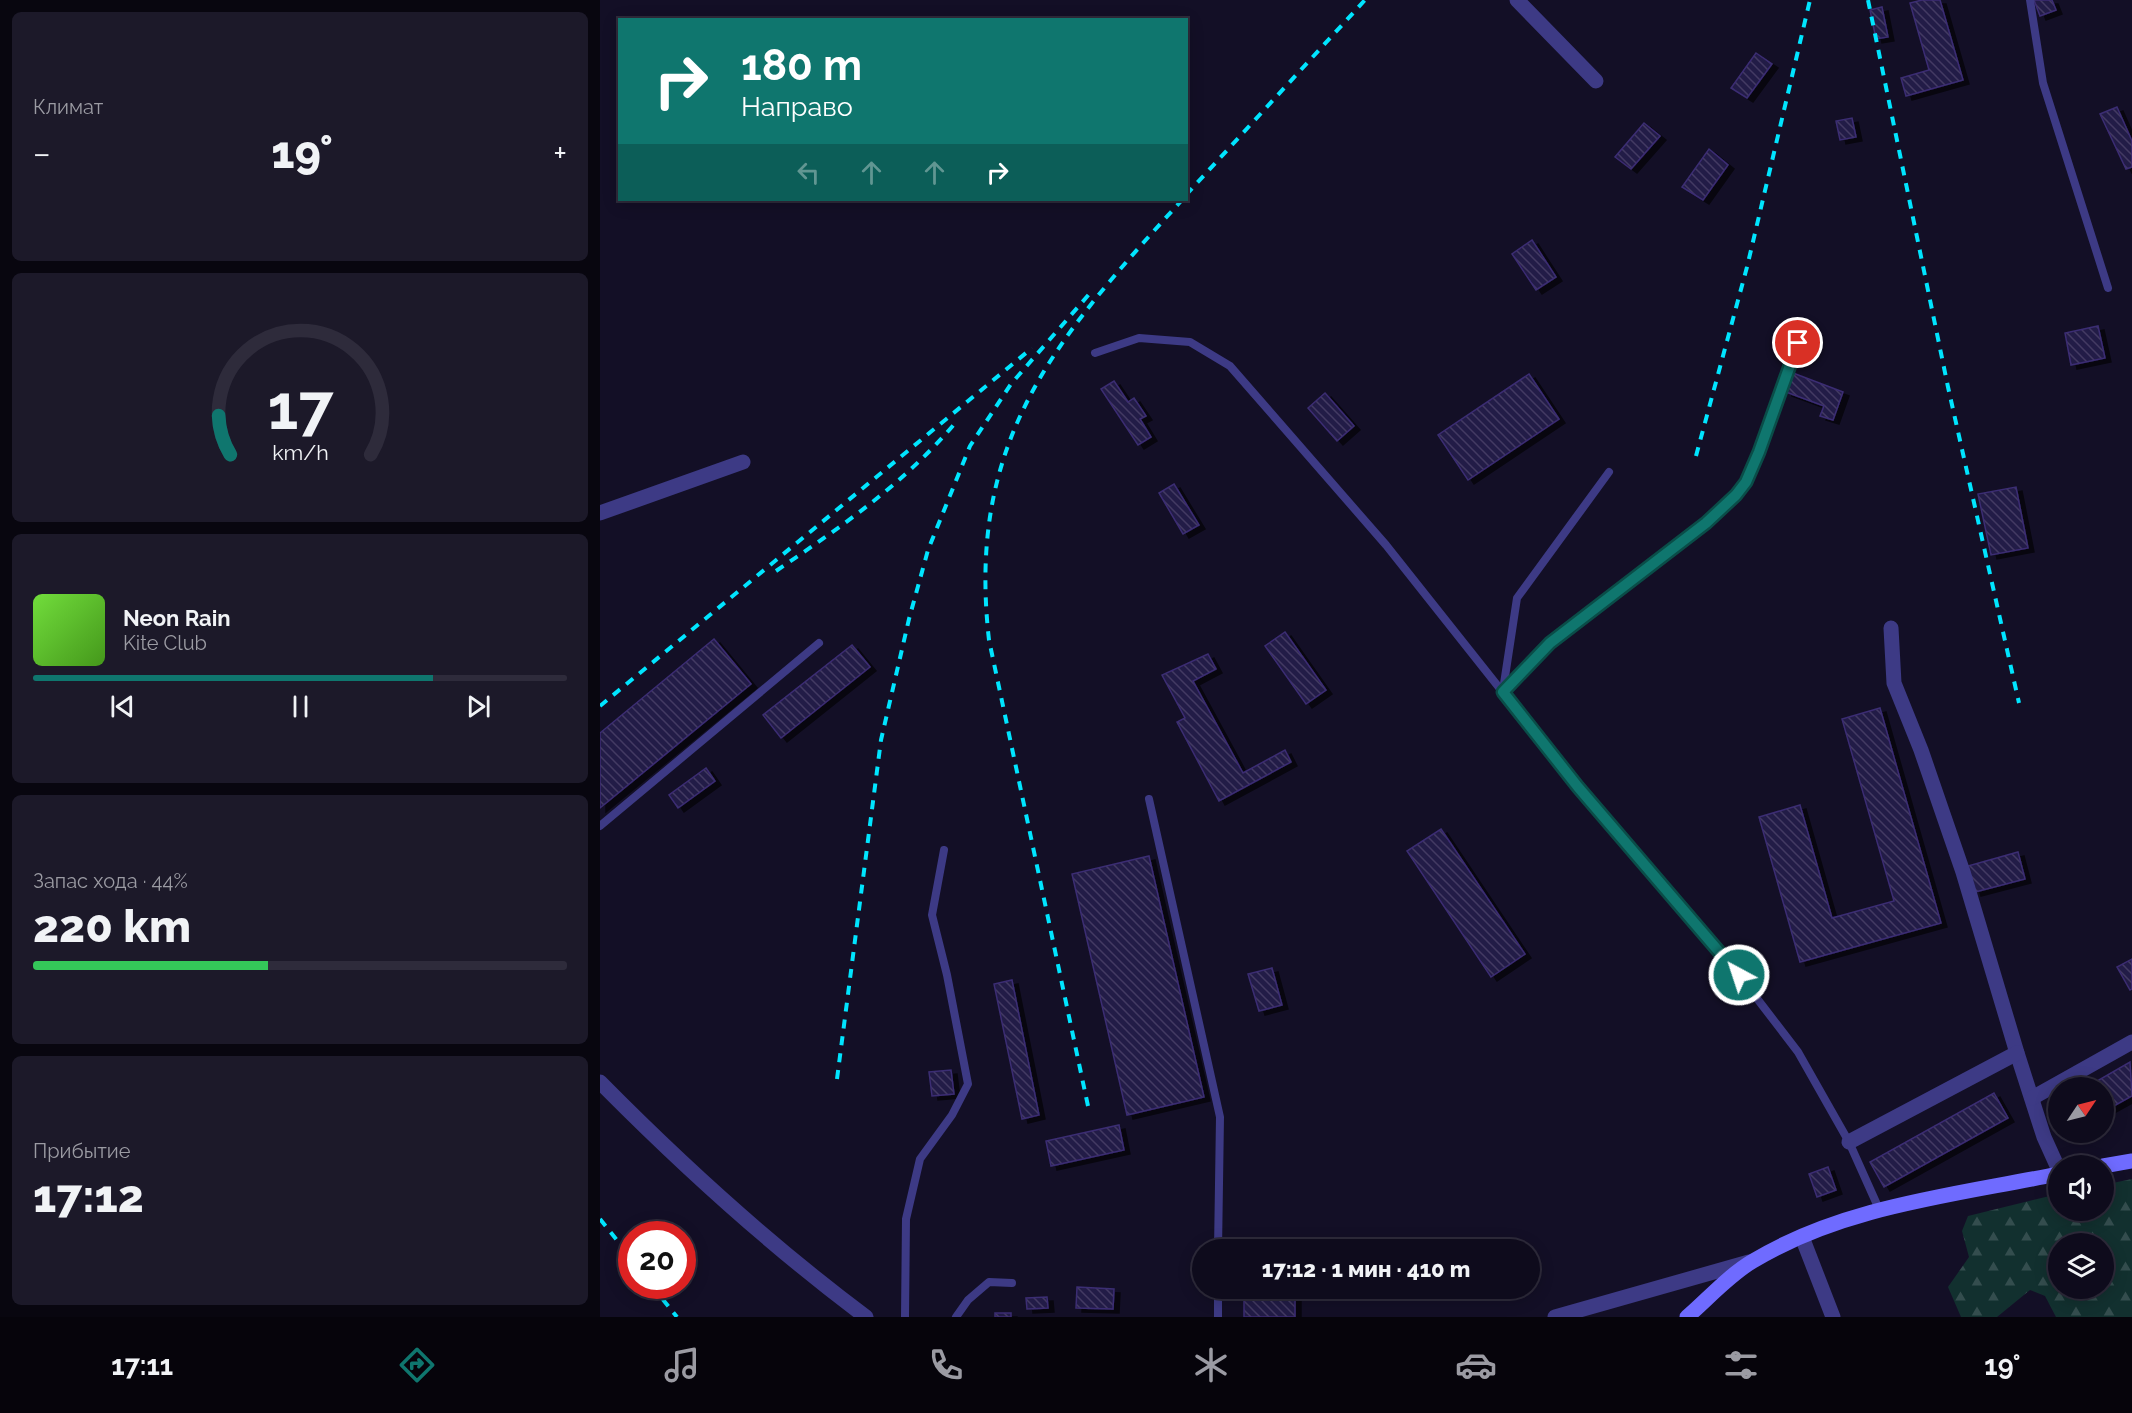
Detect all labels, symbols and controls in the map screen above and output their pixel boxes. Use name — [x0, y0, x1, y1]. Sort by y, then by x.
text: 180 m — [741, 41, 862, 90]
icon: right — [642, 42, 720, 120]
text: Направо — [741, 91, 853, 122]
text: Климат — [33, 95, 103, 119]
text: 19° — [271, 126, 333, 179]
text: − — [33, 134, 51, 173]
text: + — [553, 134, 567, 173]
icon: left — [792, 156, 825, 189]
icon: ahead — [855, 156, 888, 189]
icon: ahead — [918, 156, 951, 189]
icon: right — [981, 156, 1014, 189]
pin — [1772, 317, 1823, 368]
icon: arrive — [1781, 326, 1814, 359]
text: 17 — [267, 370, 334, 444]
text: km/h — [272, 440, 328, 465]
text: Neon Rain — [123, 605, 231, 631]
text: Kite Club — [123, 631, 207, 655]
icon: previous — [106, 690, 139, 723]
icon: pause — [284, 690, 317, 723]
icon: next — [462, 690, 495, 723]
text: Запас хода · 44% — [33, 869, 188, 893]
text: 220 km — [33, 900, 191, 953]
position arrow — [1707, 943, 1771, 1007]
north arrow — [2048, 1077, 2114, 1143]
map controls — [2048, 1077, 2114, 1299]
text: Прибытие — [33, 1139, 130, 1163]
button: sound — [2048, 1155, 2114, 1221]
text: 17:12 — [33, 1170, 144, 1223]
speed limit sign: 20 — [618, 1221, 696, 1299]
button: layers — [2048, 1233, 2114, 1299]
text: 17:12 · 1 мин · 410 m — [1262, 1256, 1470, 1282]
icon: directions — [396, 1344, 438, 1386]
icon: music — [661, 1344, 703, 1386]
icon: phone — [925, 1344, 967, 1386]
icon: climate — [1190, 1344, 1232, 1386]
icon: car — [1455, 1344, 1497, 1386]
icon: filters — [1720, 1344, 1762, 1386]
text: 17:11 — [111, 1350, 173, 1381]
text: 19° — [1984, 1350, 2021, 1381]

